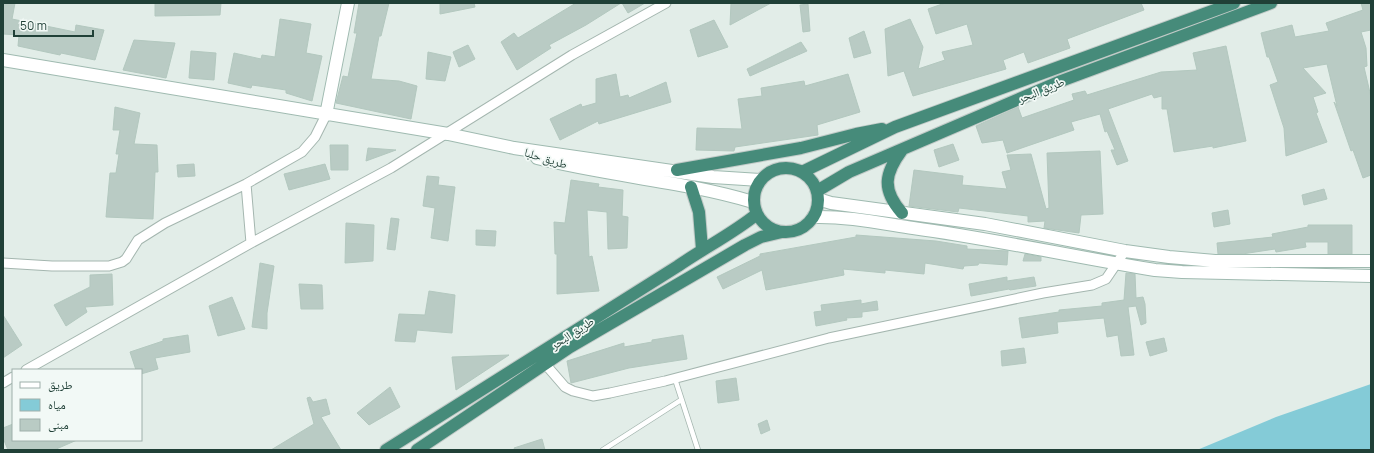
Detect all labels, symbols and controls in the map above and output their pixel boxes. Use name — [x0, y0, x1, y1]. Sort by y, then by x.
scale bar — [14, 12, 93, 38]
text: 50 m — [20, 17, 47, 34]
street label: طريق البحر — [1014, 73, 1067, 107]
street label: طريق حلبا — [522, 143, 570, 173]
street label: طريق البحر — [546, 313, 597, 354]
legend — [12, 369, 142, 441]
text: طريق — [48, 376, 73, 393]
text: مياه — [48, 396, 66, 413]
text: مبنى — [48, 416, 69, 433]

